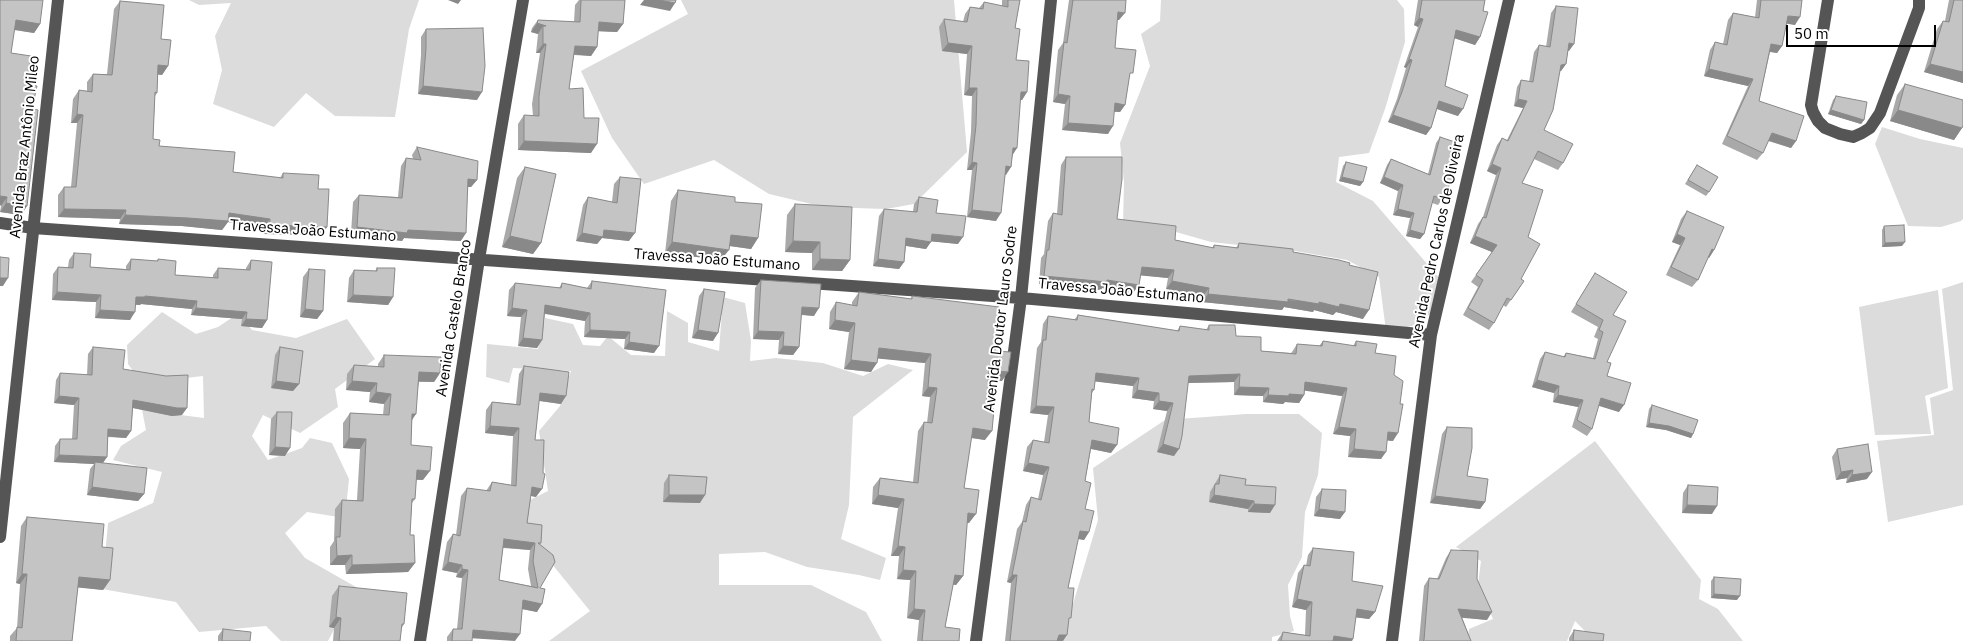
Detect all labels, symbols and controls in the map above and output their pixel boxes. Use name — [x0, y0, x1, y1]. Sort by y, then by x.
scale bar — [1788, 15, 1938, 47]
text: 50 m — [1794, 24, 1829, 43]
street label: Avenida Braz Antônio Mileo — [6, 55, 44, 239]
street label: Avenida Pedro Carlos de Oliveira — [1406, 132, 1468, 350]
street label: Travessa João Estumano — [229, 216, 397, 246]
street label: Avenida Doutor Lauro Sodre — [981, 225, 1021, 413]
street label: Avenida Castelo Branco — [433, 238, 475, 398]
street label: Travessa João Estumano — [633, 245, 801, 275]
street label: Travessa João Estumano — [1037, 275, 1205, 307]

